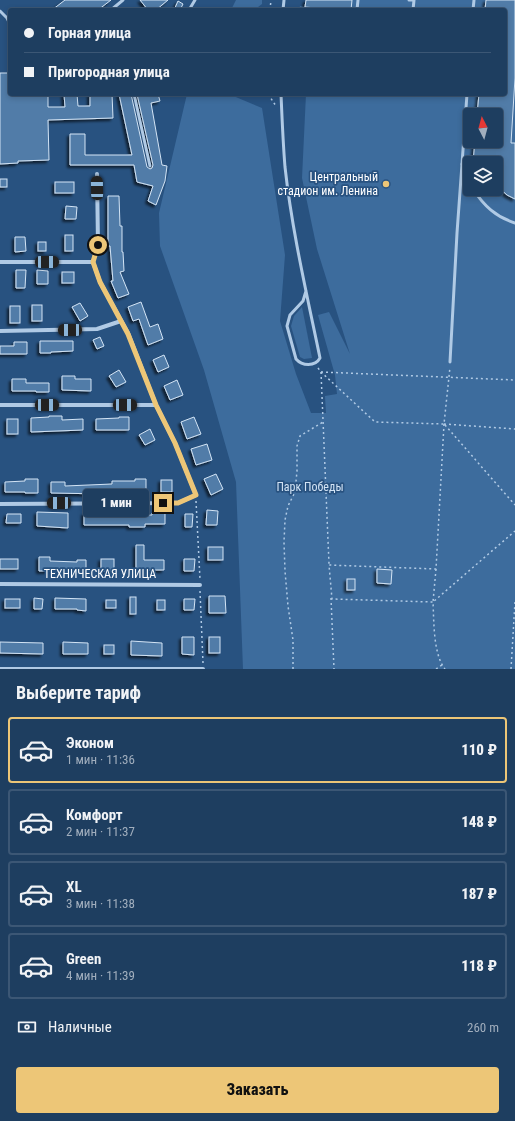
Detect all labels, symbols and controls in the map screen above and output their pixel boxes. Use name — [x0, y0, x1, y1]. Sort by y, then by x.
text: Горная улица — [48, 24, 131, 42]
text: Пригородная улица — [48, 63, 170, 81]
north arrow — [463, 108, 503, 148]
map controls — [463, 108, 503, 196]
button: layers — [463, 156, 503, 196]
place label: Центральный стадион им. Ленина — [277, 170, 378, 198]
car — [91, 176, 103, 200]
marker: Центральный стадион им. Ленина — [381, 179, 391, 189]
route start — [89, 236, 107, 254]
car — [35, 256, 59, 268]
car — [58, 324, 82, 336]
car — [35, 399, 59, 411]
car — [113, 399, 137, 411]
park label: Парк Победы — [276, 480, 344, 494]
callout: 1 мин — [83, 489, 149, 517]
route end — [154, 494, 172, 512]
text: 1 мин — [100, 495, 132, 510]
car — [47, 497, 71, 509]
street label: ТЕХНИЧЕСКАЯ УЛИЦА — [44, 567, 156, 581]
text: Выберите тариф — [16, 682, 141, 703]
icon: car — [18, 732, 54, 768]
text: Эконом — [66, 734, 114, 752]
text: 110 ₽ — [461, 741, 497, 759]
text: 1 мин · 11:36 — [66, 752, 135, 767]
icon: car — [18, 804, 54, 840]
text: Комфорт — [66, 806, 123, 824]
text: 148 ₽ — [461, 813, 497, 831]
text: 2 мин · 11:37 — [66, 824, 135, 839]
icon: car — [18, 876, 54, 912]
text: XL — [66, 878, 82, 896]
text: 187 ₽ — [461, 885, 497, 903]
text: 3 мин · 11:38 — [66, 896, 135, 911]
icon: car — [18, 948, 54, 984]
text: Green — [66, 950, 101, 968]
text: 118 ₽ — [461, 957, 497, 975]
text: 4 мин · 11:39 — [66, 968, 135, 983]
icon: cash — [16, 1016, 38, 1038]
text: Наличные — [48, 1018, 112, 1036]
text: 260 m — [467, 1020, 499, 1035]
button: Заказать — [16, 1067, 499, 1113]

